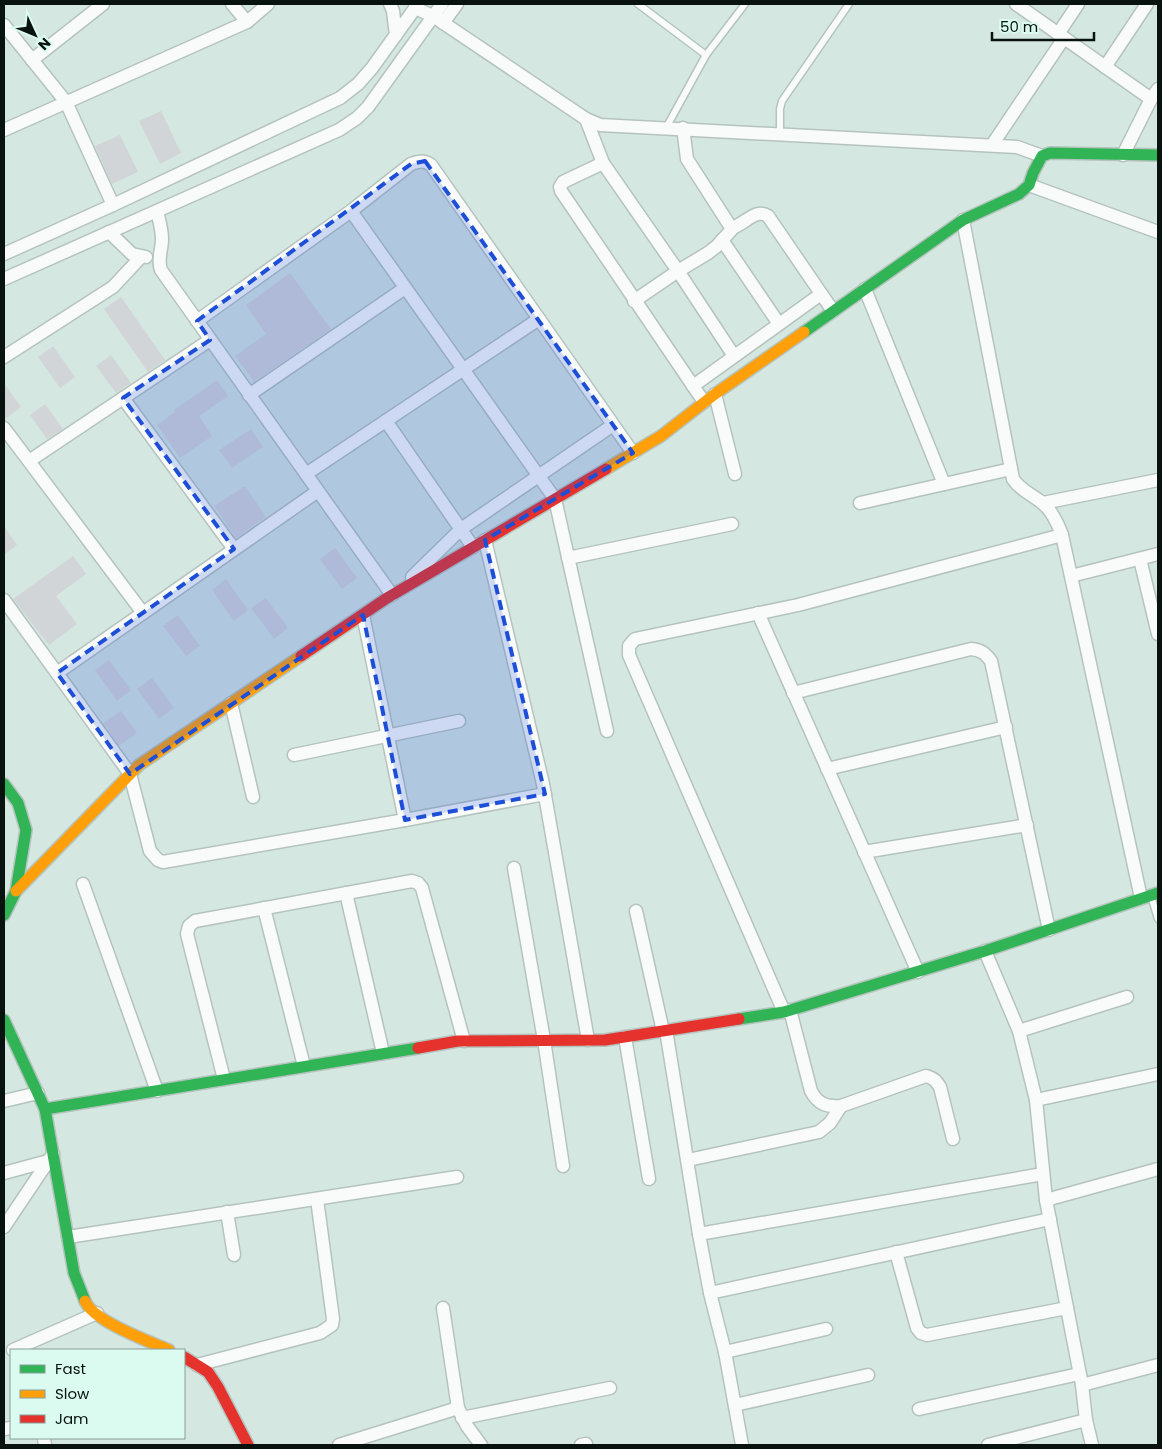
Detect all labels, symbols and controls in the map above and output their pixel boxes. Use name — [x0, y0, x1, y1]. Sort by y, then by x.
north arrow — [10, 10, 60, 60]
scale bar — [992, 10, 1094, 42]
text: 50 m — [1000, 16, 1038, 37]
text: N — [34, 33, 55, 55]
legend — [10, 1349, 185, 1439]
text: Fast — [55, 1358, 86, 1379]
text: Slow — [55, 1383, 90, 1404]
text: Jam — [55, 1408, 89, 1429]

